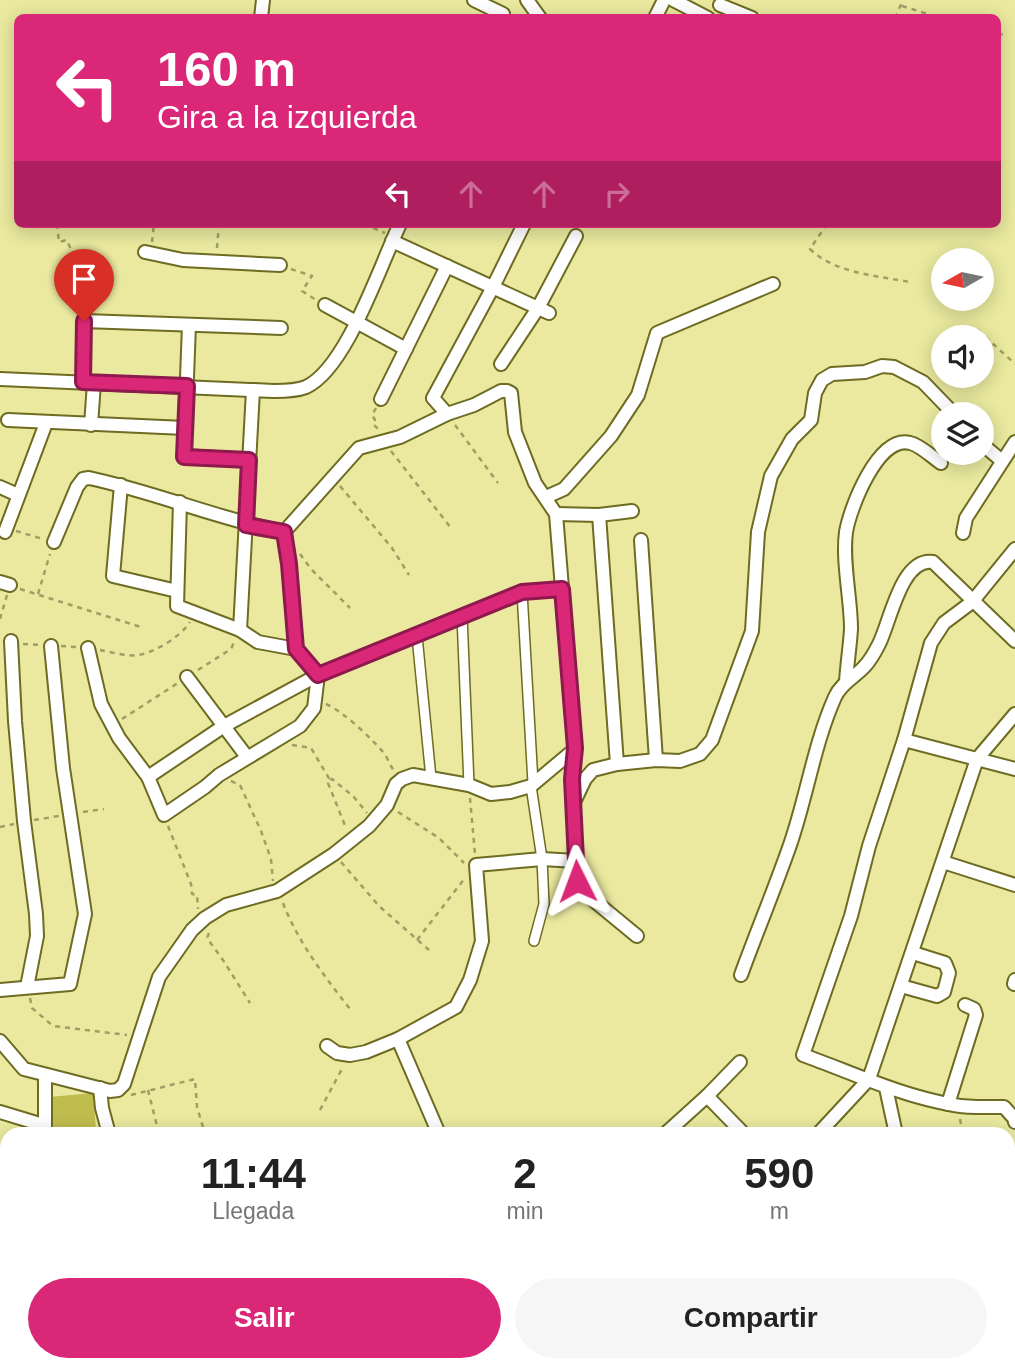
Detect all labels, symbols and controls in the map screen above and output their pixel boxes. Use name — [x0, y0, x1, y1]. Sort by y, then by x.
icon: left — [42, 42, 133, 133]
text: 160 m — [157, 42, 296, 96]
text: Gira a la izquierda — [157, 99, 417, 135]
icon: left — [379, 175, 417, 213]
icon: ahead — [452, 175, 490, 213]
icon: ahead — [525, 175, 563, 213]
icon: right — [598, 175, 636, 213]
north arrow — [931, 248, 994, 312]
map controls — [931, 248, 994, 465]
pin — [54, 249, 114, 321]
icon: arrive — [65, 260, 103, 298]
button: sound — [931, 325, 994, 388]
button: layers — [931, 402, 994, 465]
position arrow — [540, 844, 614, 918]
text: 11:44 — [201, 1150, 306, 1197]
text: 2 — [513, 1150, 537, 1197]
text: 590 — [744, 1150, 814, 1197]
text: Llegada — [212, 1198, 294, 1224]
text: min — [506, 1198, 544, 1224]
text: m — [770, 1198, 789, 1224]
button: Salir — [28, 1278, 501, 1358]
button: Compartir — [515, 1278, 987, 1358]

